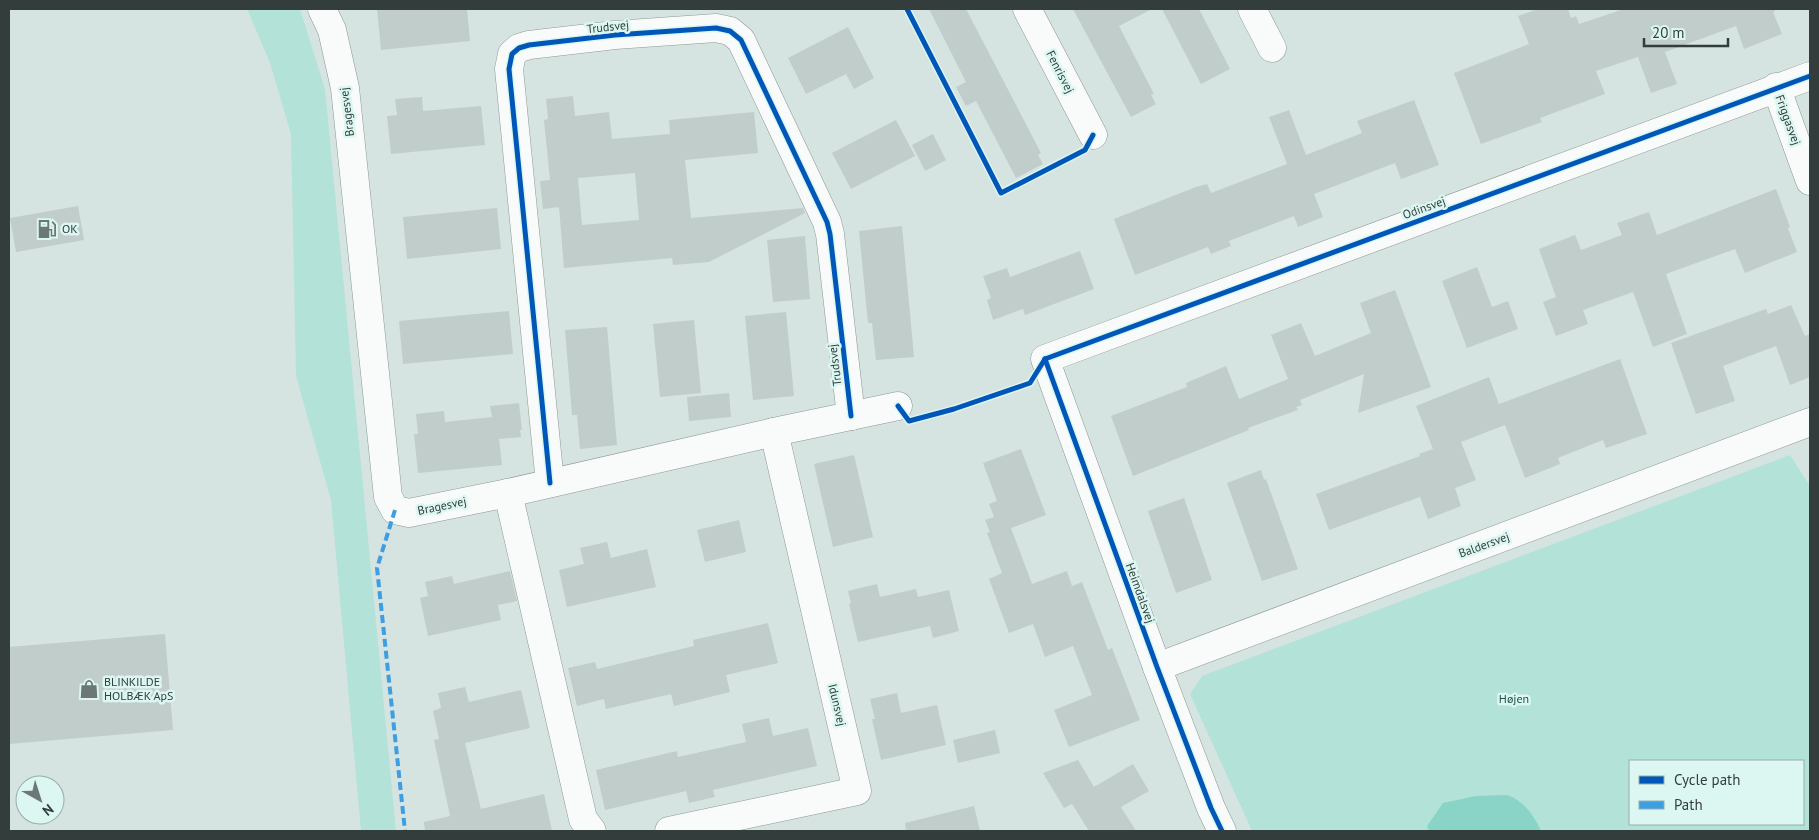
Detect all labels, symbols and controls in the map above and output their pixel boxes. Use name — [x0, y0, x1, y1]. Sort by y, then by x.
scale bar — [1644, 15, 1728, 47]
street label: Trudsvej — [586, 17, 630, 36]
text: 20 m — [1652, 23, 1685, 42]
street label: Fenrisvej — [1043, 48, 1078, 96]
street label: Bragesvej — [336, 87, 357, 138]
street label: Friggasvej — [1772, 93, 1804, 147]
street label: Odinsvej — [1400, 193, 1447, 222]
fuel station icon: OK — [36, 218, 58, 240]
place label: OK — [62, 221, 78, 236]
street label: Trudsvej — [824, 343, 845, 387]
street label: Bragesvej — [416, 493, 468, 518]
street label: Baldersvej — [1456, 528, 1511, 561]
street label: Heimdalsvej — [1123, 561, 1158, 625]
place label: BLINKILDE HOLBÆK ApS — [104, 674, 173, 703]
shop icon: BLINKILDE HOLBÆK ApS — [78, 678, 100, 700]
street label: Idunsvej — [825, 682, 850, 728]
park label: Højen — [1499, 691, 1529, 706]
legend — [1629, 760, 1804, 825]
text: Cycle path — [1674, 770, 1740, 789]
north arrow — [15, 775, 65, 825]
text: Path — [1674, 795, 1703, 814]
text: N — [39, 800, 57, 820]

